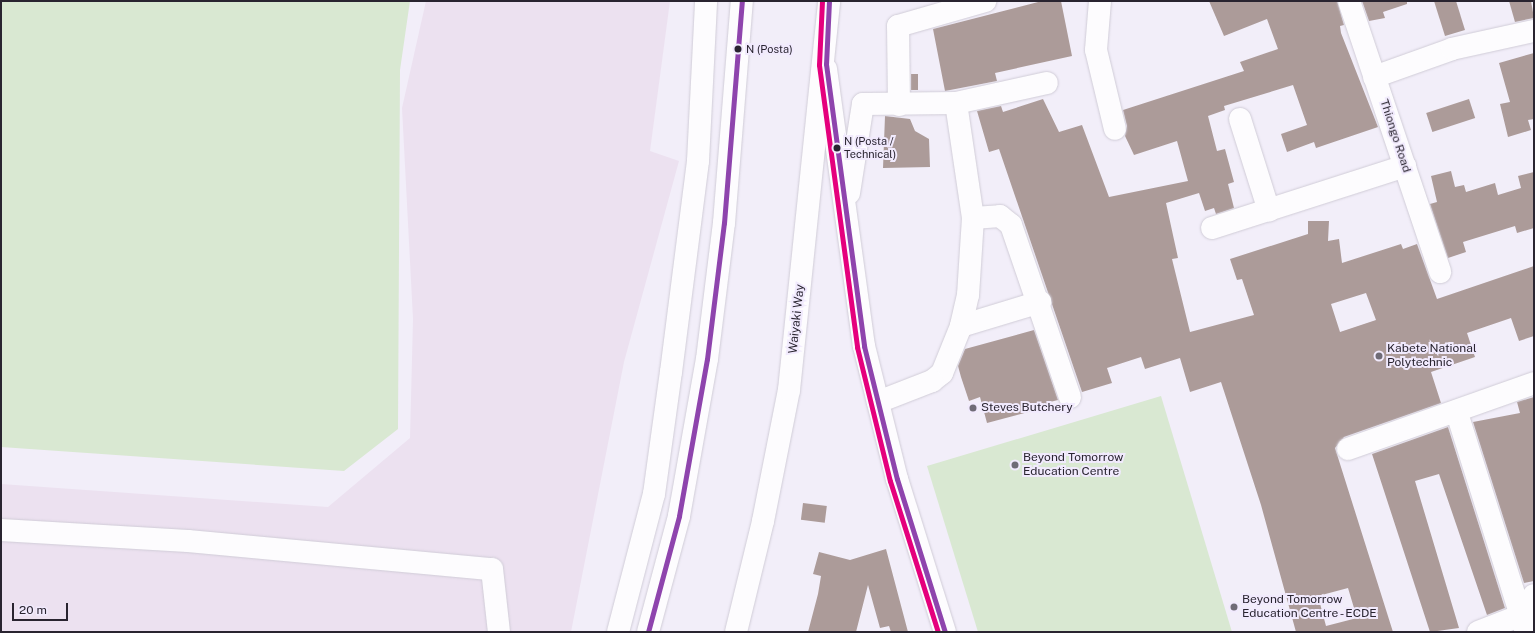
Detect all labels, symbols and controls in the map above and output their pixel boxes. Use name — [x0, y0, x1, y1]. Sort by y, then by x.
place label: N (Posta) — [746, 42, 793, 56]
marker: N (Posta) — [733, 44, 743, 54]
street label: Thiongo Road — [1376, 98, 1414, 174]
place label: N (Posta / Technical) — [844, 135, 896, 161]
marker: N (Posta / Technical) — [832, 143, 842, 153]
street label: Waiyaki Way — [786, 284, 808, 354]
place label: Kabete National Polytechnic — [1387, 342, 1477, 370]
marker: Kabete National Polytechnic — [1374, 351, 1384, 361]
place label: Steves Butchery — [981, 401, 1073, 415]
marker: Steves Butchery — [968, 403, 978, 413]
place label: Beyond Tomorrow Education Centre — [1023, 451, 1123, 479]
marker: Beyond Tomorrow Education Centre — [1010, 460, 1020, 470]
place label: Beyond Tomorrow Education Centre - ECDE — [1242, 593, 1380, 621]
scale bar — [14, 595, 70, 621]
marker: Beyond Tomorrow Education Centre - ECDE — [1229, 602, 1239, 612]
text: 20 m — [19, 603, 47, 617]

